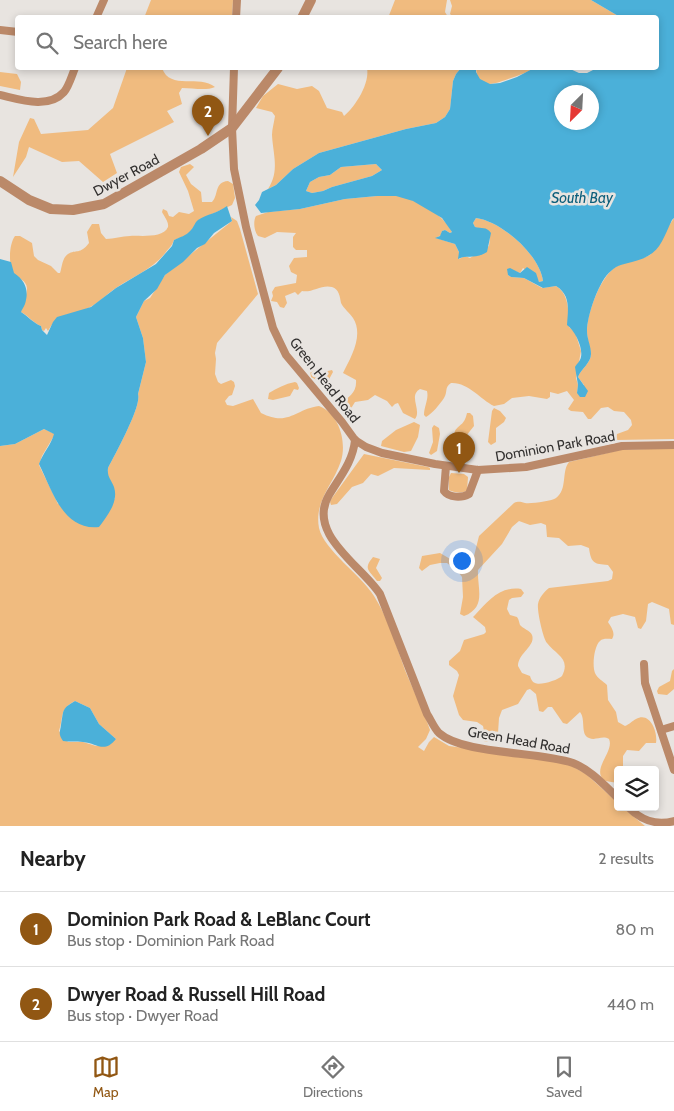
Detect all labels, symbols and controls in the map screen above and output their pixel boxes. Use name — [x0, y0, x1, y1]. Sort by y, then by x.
search box — [15, 15, 659, 70]
icon: search — [33, 29, 61, 57]
text: Search here — [73, 31, 167, 54]
north arrow — [554, 85, 599, 130]
pin: 2 — [192, 95, 224, 136]
street label: Dwyer Road — [90, 150, 162, 200]
water label: South Bay — [551, 189, 614, 207]
street label: Green Head Road — [286, 334, 364, 426]
street label: Dominion Park Road — [494, 427, 616, 465]
pin: 1 — [443, 432, 475, 473]
your location — [449, 548, 475, 574]
street label: Green Head Road — [466, 722, 572, 758]
map controls — [614, 766, 659, 811]
button: layers — [614, 766, 659, 811]
text: Nearby — [20, 846, 86, 871]
text: 2 results — [598, 849, 654, 868]
text: Dominion Park Road & LeBlanc Court — [67, 908, 371, 931]
text: 1 — [33, 920, 39, 939]
text: 80 m — [616, 920, 654, 939]
text: Bus stop · Dominion Park Road — [67, 931, 274, 950]
text: Dwyer Road & Russell Hill Road — [67, 983, 325, 1006]
text: 2 — [32, 995, 40, 1014]
text: 440 m — [607, 995, 654, 1014]
text: Bus stop · Dwyer Road — [67, 1006, 218, 1025]
tab: Map — [92, 1053, 120, 1101]
tab: Directions — [303, 1053, 363, 1101]
tab: Saved — [546, 1053, 582, 1101]

